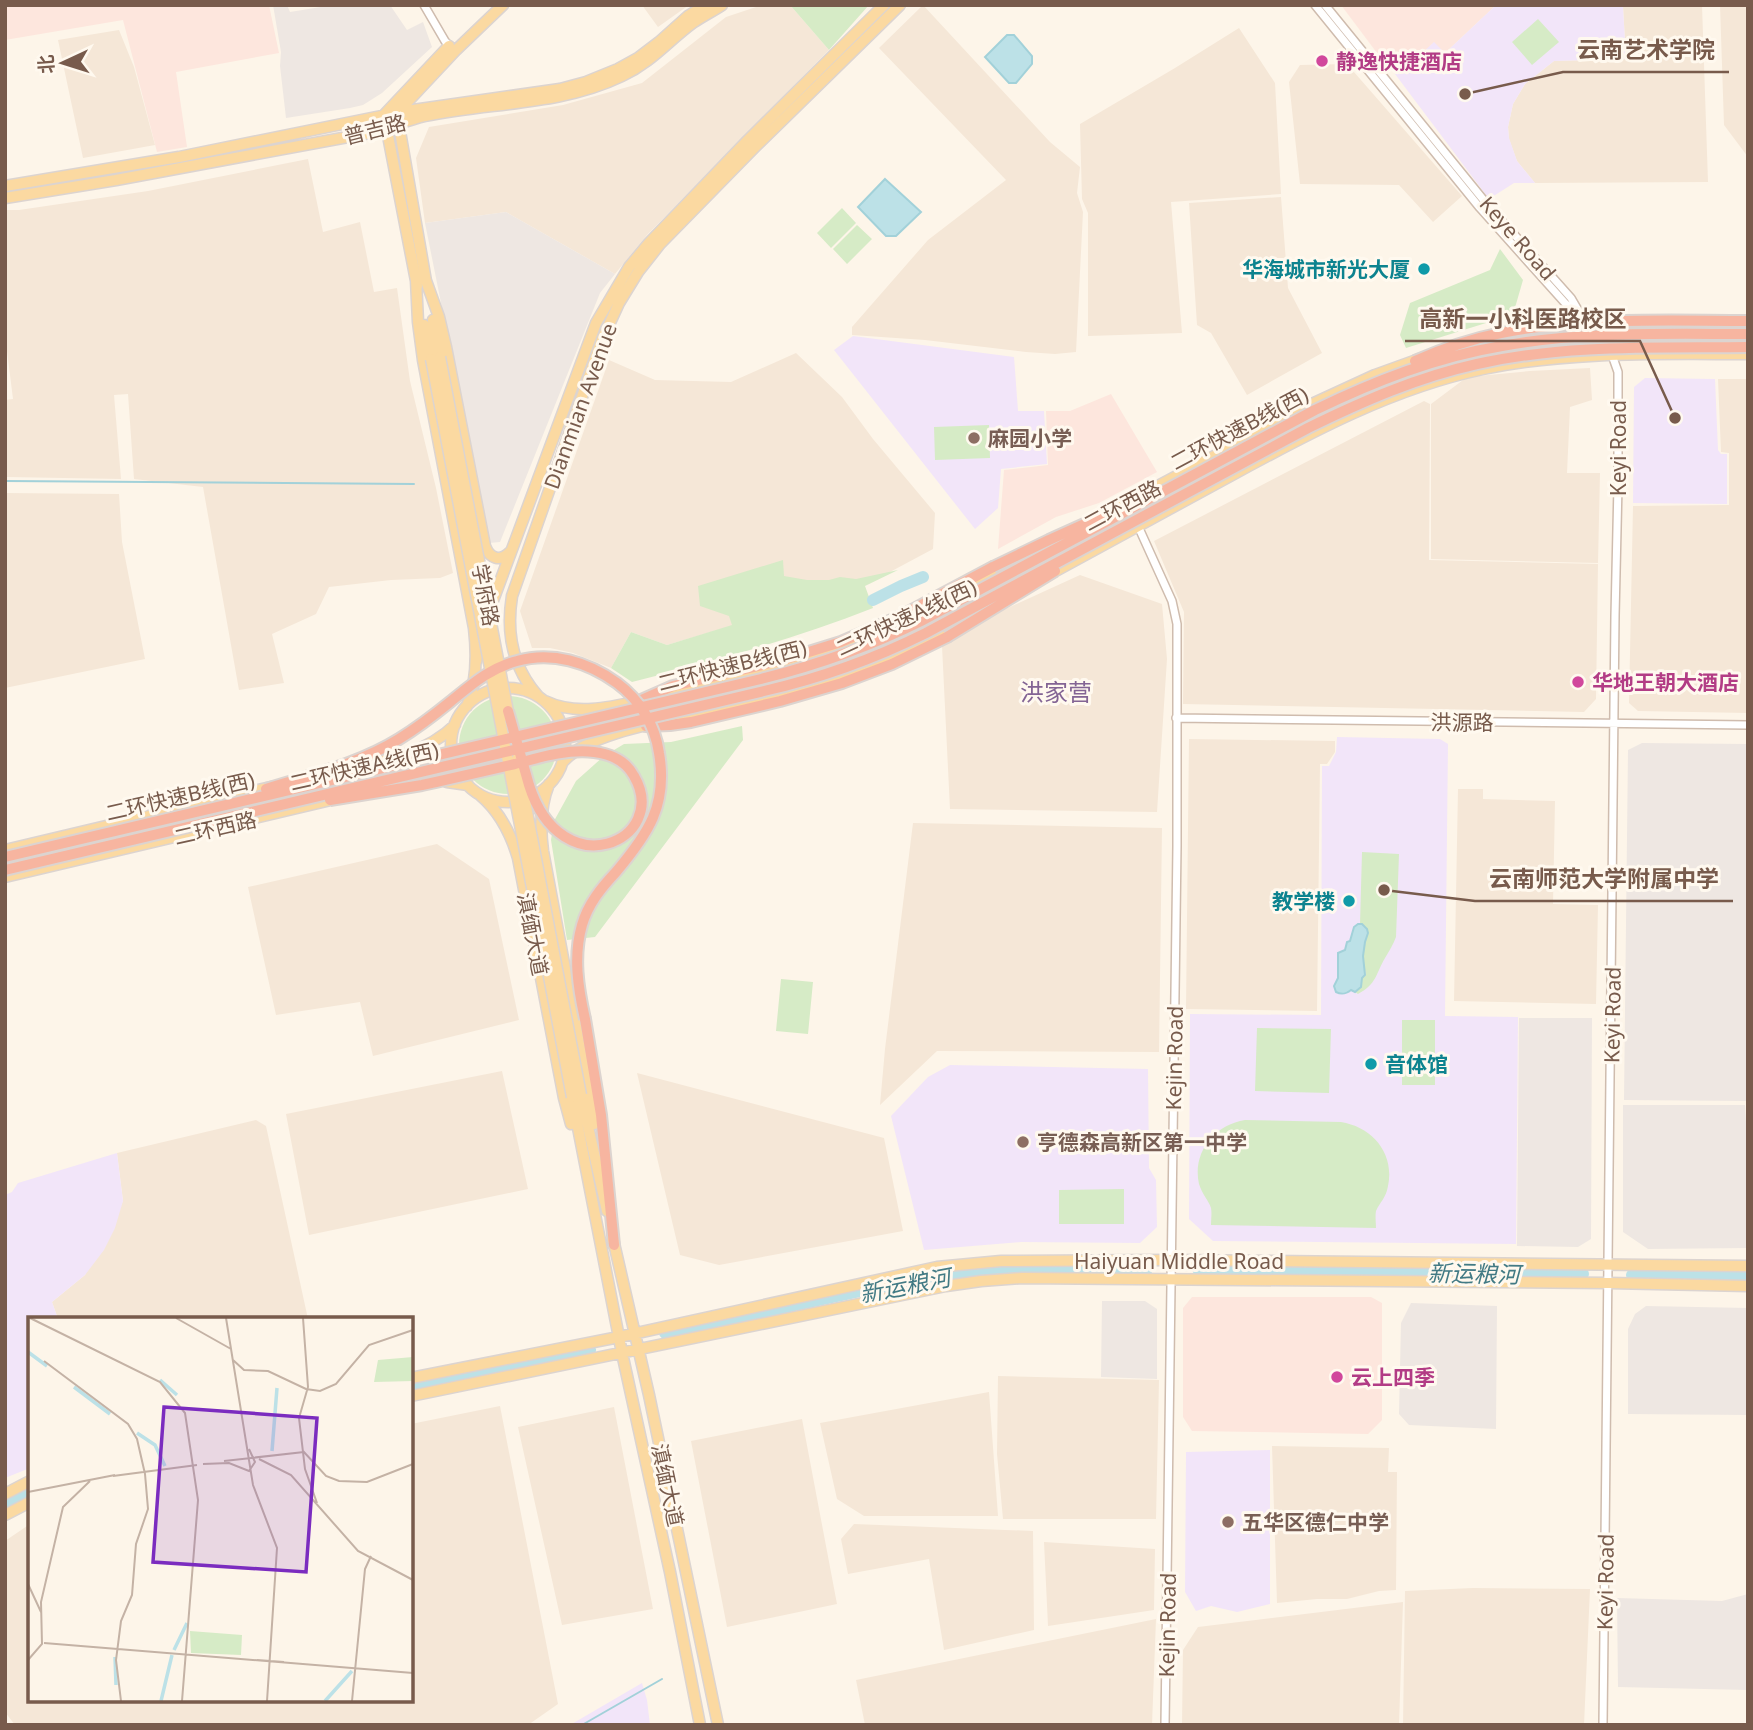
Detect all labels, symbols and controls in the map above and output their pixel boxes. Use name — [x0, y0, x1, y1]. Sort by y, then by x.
north arrow — [28, 28, 98, 98]
callout: 云南艺术学院 — [1563, 28, 1729, 72]
text: 云南艺术学院 — [1577, 33, 1715, 65]
place label: 静逸快捷酒店 — [1336, 47, 1462, 75]
marker: 静逸快捷酒店 — [1314, 53, 1330, 69]
text: 北 — [32, 54, 60, 75]
street label: 普吉路 — [341, 108, 409, 150]
street label: Keye Road — [1474, 190, 1562, 286]
place label: 华海城市新光大厦 — [1242, 255, 1410, 283]
marker: 华海城市新光大厦 — [1416, 261, 1432, 277]
callout: 高新一小科医路校区 — [1405, 297, 1640, 341]
text: 高新一小科医路校区 — [1420, 302, 1627, 334]
street label: Dianmian Avenue — [537, 319, 623, 493]
street label: 二环快速B线(西) — [1165, 380, 1313, 476]
street label: Keyi Road — [1604, 400, 1632, 496]
place label: 麻园小学 — [988, 424, 1072, 452]
marker: 麻园小学 — [966, 430, 982, 446]
street label: 二环西路 — [1078, 473, 1166, 537]
street label: 学府路 — [466, 561, 506, 629]
street label: 二环快速A线(西) — [831, 572, 981, 662]
street label: 二环快速B线(西) — [655, 633, 809, 697]
place label: 华地王朝大酒店 — [1592, 668, 1739, 696]
marker: 华地王朝大酒店 — [1570, 674, 1586, 690]
district label: 洪家营 — [1020, 675, 1092, 708]
street label: 洪源路 — [1431, 708, 1494, 736]
street label: 二环快速A线(西) — [287, 735, 441, 797]
street label: 二环快速B线(西) — [103, 765, 257, 827]
street label: 二环西路 — [171, 805, 259, 851]
callout: 云南师范大学附属中学 — [1475, 857, 1733, 901]
text: 云南师范大学附属中学 — [1489, 862, 1719, 894]
place label: 教学楼 — [1272, 887, 1335, 915]
street label: 滇缅大道 — [511, 890, 555, 978]
marker: 教学楼 — [1341, 893, 1357, 909]
street label: Keyi Road — [1597, 967, 1627, 1063]
street label: Kejin Road — [1159, 1005, 1189, 1111]
place label: 音体馆 — [1385, 1050, 1448, 1078]
marker: 音体馆 — [1363, 1056, 1379, 1072]
place label: 亨德森高新区第一中学 — [1037, 1128, 1247, 1156]
marker: 亨德森高新区第一中学 — [1015, 1134, 1031, 1150]
street label: Haiyuan Middle Road — [1074, 1247, 1284, 1275]
water label: 新运粮河 — [1428, 1256, 1524, 1290]
water label: 新运粮河 — [857, 1260, 957, 1309]
inset map — [28, 1317, 413, 1702]
place label: 云上四季 — [1351, 1363, 1435, 1391]
marker: 云上四季 — [1329, 1369, 1345, 1385]
street label: 滇缅大道 — [646, 1441, 690, 1529]
place label: 五华区德仁中学 — [1242, 1508, 1389, 1536]
marker: 五华区德仁中学 — [1220, 1514, 1236, 1530]
street label: Keyi Road — [1590, 1534, 1620, 1630]
street label: Kejin Road — [1152, 1572, 1182, 1678]

